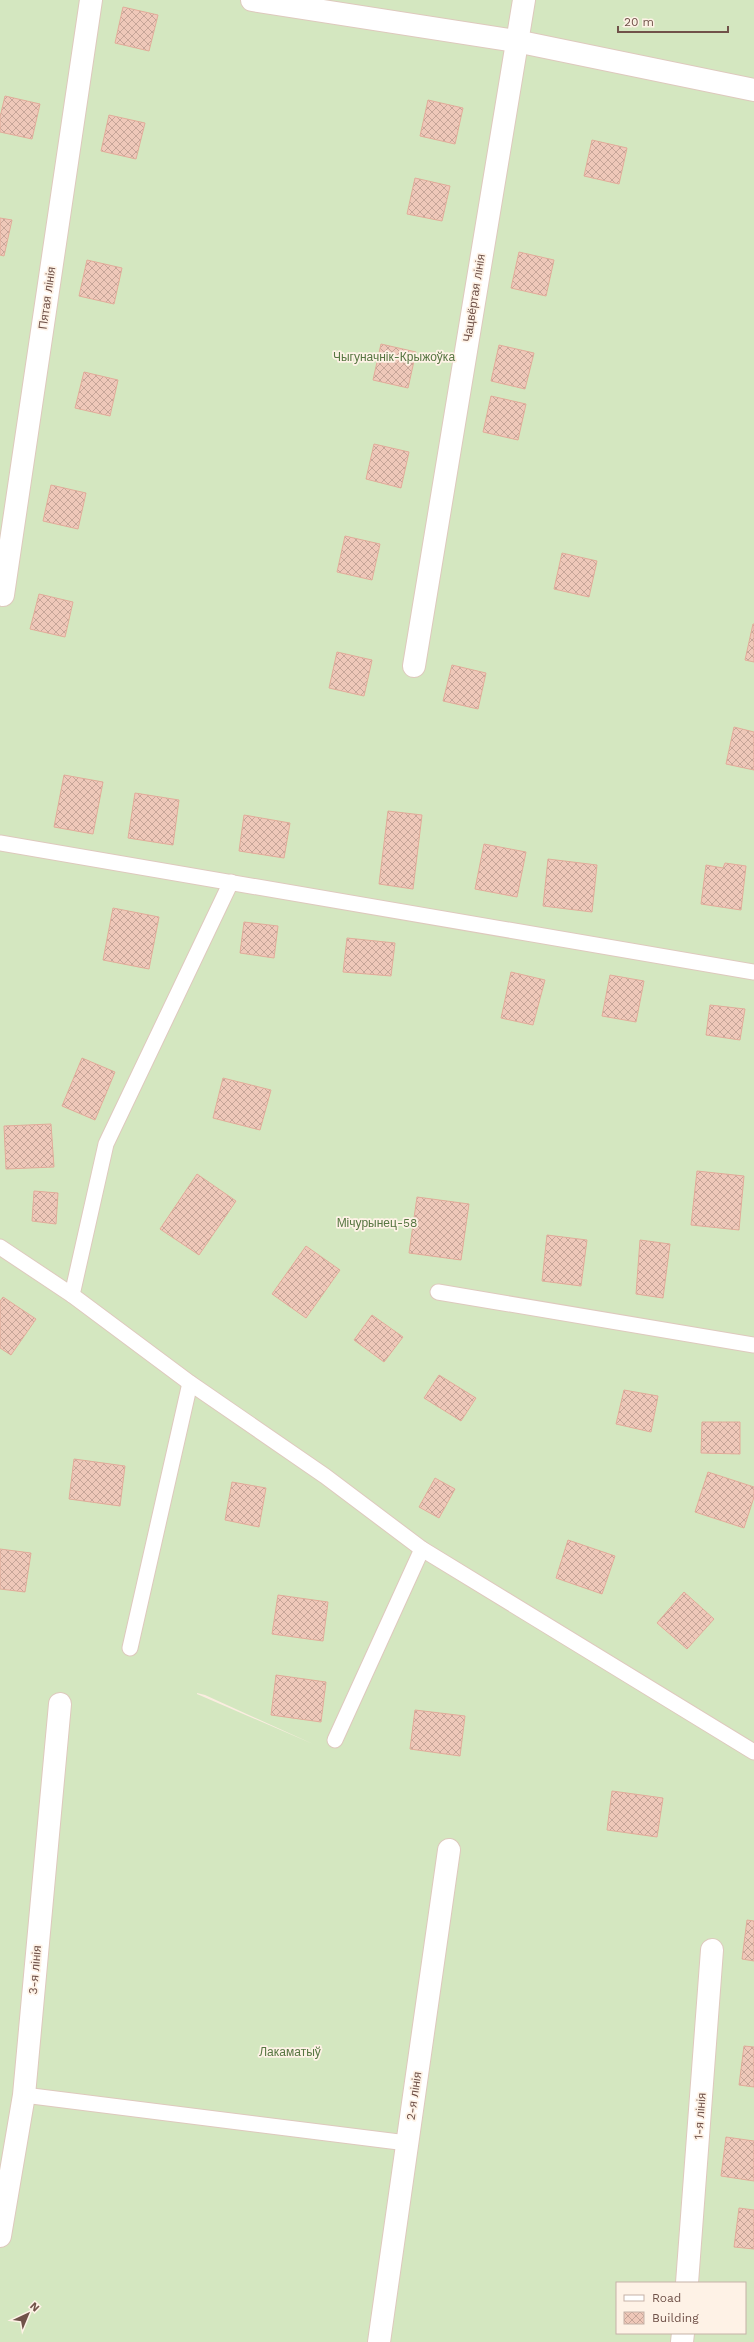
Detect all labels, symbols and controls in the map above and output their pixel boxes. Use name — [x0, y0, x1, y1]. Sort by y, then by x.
scale bar — [618, 8, 728, 34]
text: 20 m — [624, 15, 654, 29]
street label: Чацвёртая лінія — [460, 253, 488, 343]
street label: Пятая лінія — [36, 266, 58, 330]
park label: Чыгуначнік-Крыжоўка — [333, 350, 455, 364]
park label: Мічурынец-58 — [337, 1216, 417, 1230]
street label: 3-я лінія — [26, 1945, 44, 1995]
park label: Лакаматыў — [259, 2045, 321, 2059]
street label: 2-я лінія — [404, 2071, 424, 2121]
street label: 1-я лінія — [691, 2092, 709, 2140]
legend — [616, 2282, 746, 2334]
text: Road — [652, 2291, 681, 2305]
north arrow — [8, 2294, 48, 2334]
text: N — [27, 2300, 42, 2315]
text: Building — [652, 2311, 699, 2325]

